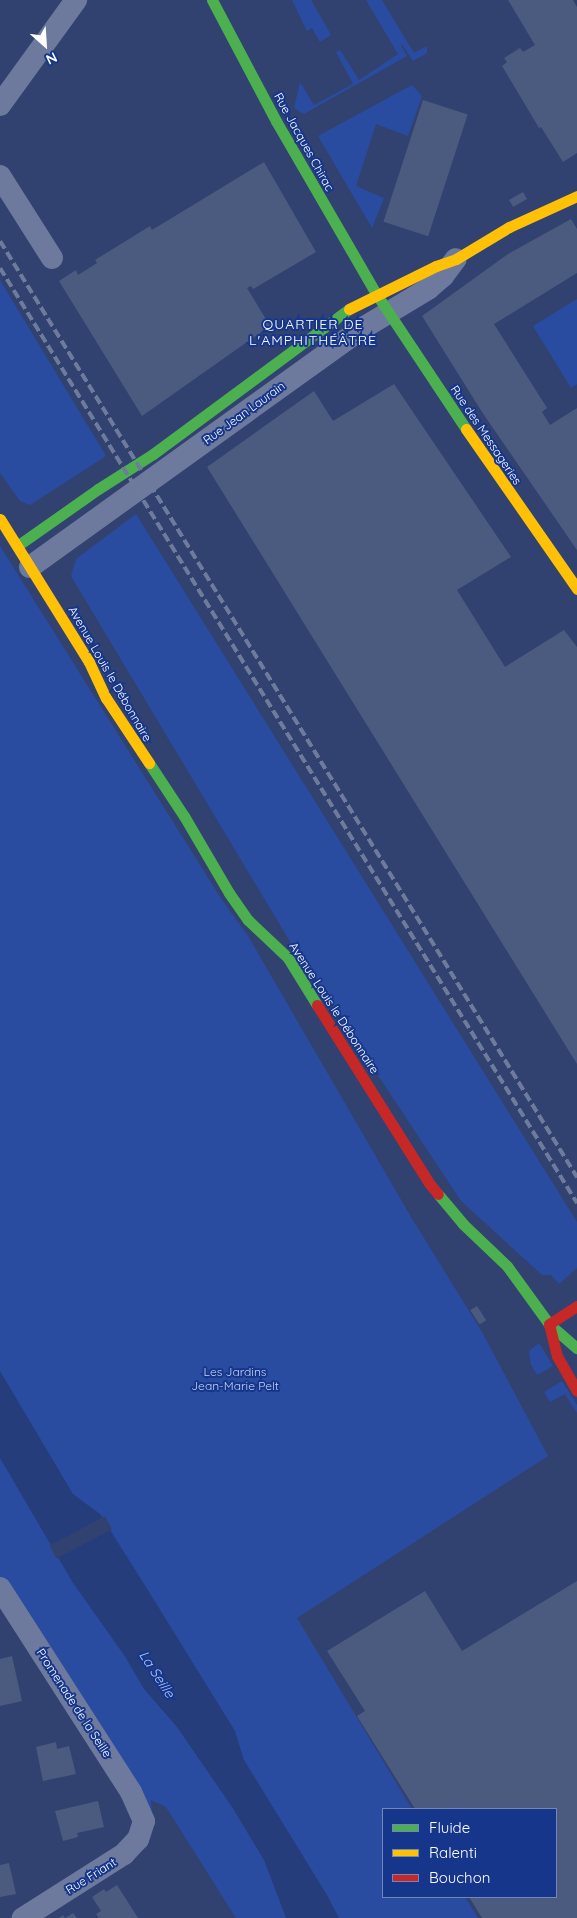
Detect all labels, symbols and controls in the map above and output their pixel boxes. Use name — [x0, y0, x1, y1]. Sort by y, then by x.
north arrow — [20, 20, 70, 70]
text: N — [43, 48, 60, 69]
street label: Rue Jacques Chirac — [271, 90, 337, 194]
district label: QUARTIER DE L'AMPHITHÉÂTRE — [247, 316, 379, 348]
street label: Rue Jean Laurain — [200, 378, 288, 448]
street label: Rue des Messageries — [447, 383, 525, 487]
street label: Avenue Louis le Débonnaire — [65, 604, 155, 744]
street label: Avenue Louis le Débonnaire — [286, 940, 382, 1076]
park label: Les Jardins Jean-Marie Pelt — [191, 1365, 279, 1393]
street label: Promenade de la Seille — [33, 1646, 115, 1760]
water label: La Seille — [136, 1647, 178, 1701]
legend — [382, 1808, 557, 1898]
text: Fluide — [429, 1818, 470, 1837]
text: Ralenti — [429, 1843, 477, 1862]
street label: Rue Friant — [63, 1855, 119, 1897]
text: Bouchon — [429, 1868, 490, 1887]

